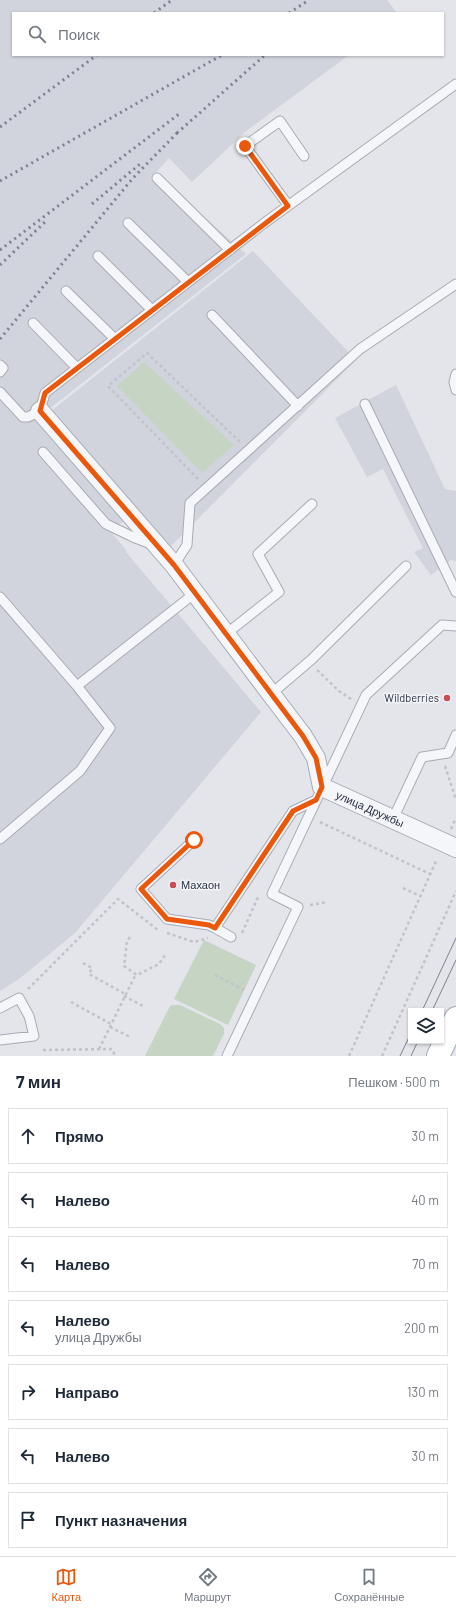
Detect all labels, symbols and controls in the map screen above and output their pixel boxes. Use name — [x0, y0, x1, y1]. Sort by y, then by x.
search box — [12, 12, 444, 56]
icon: search — [26, 23, 48, 45]
text: Поиск — [58, 25, 100, 43]
route end — [236, 137, 254, 155]
place label: Wildberries — [384, 691, 439, 704]
marker: Wildberries — [442, 693, 452, 703]
street label: улица Дружбы — [334, 788, 406, 829]
route start — [185, 831, 203, 849]
place label: Махаон — [181, 878, 220, 891]
marker: Махаон — [168, 880, 178, 890]
map controls — [408, 1008, 444, 1044]
button: layers — [408, 1008, 444, 1044]
text: 7 мин — [16, 1071, 61, 1091]
text: Пешком · 500 m — [348, 1074, 440, 1090]
icon: ahead — [17, 1125, 39, 1147]
text: Прямо — [55, 1127, 104, 1145]
text: 30 m — [412, 1128, 439, 1144]
icon: left — [17, 1189, 39, 1211]
text: Налево — [55, 1191, 110, 1209]
text: 40 m — [411, 1192, 439, 1208]
icon: left — [17, 1253, 39, 1275]
text: Налево — [55, 1255, 110, 1273]
text: 70 m — [412, 1256, 439, 1272]
text: Налево — [55, 1311, 110, 1329]
icon: left — [17, 1317, 39, 1339]
text: 200 m — [404, 1320, 439, 1336]
text: улица Дружбы — [55, 1329, 142, 1345]
icon: right — [17, 1381, 39, 1403]
text: Направо — [55, 1383, 119, 1401]
text: 130 m — [407, 1384, 439, 1400]
icon: left — [17, 1445, 39, 1467]
text: Налево — [55, 1447, 110, 1465]
text: 30 m — [412, 1448, 439, 1464]
icon: arrive — [17, 1509, 39, 1531]
text: Пункт назначения — [55, 1511, 187, 1529]
tab: Карта — [52, 1566, 81, 1603]
tab: Маршрут — [184, 1566, 231, 1603]
tab: Сохранённые — [334, 1566, 404, 1603]

